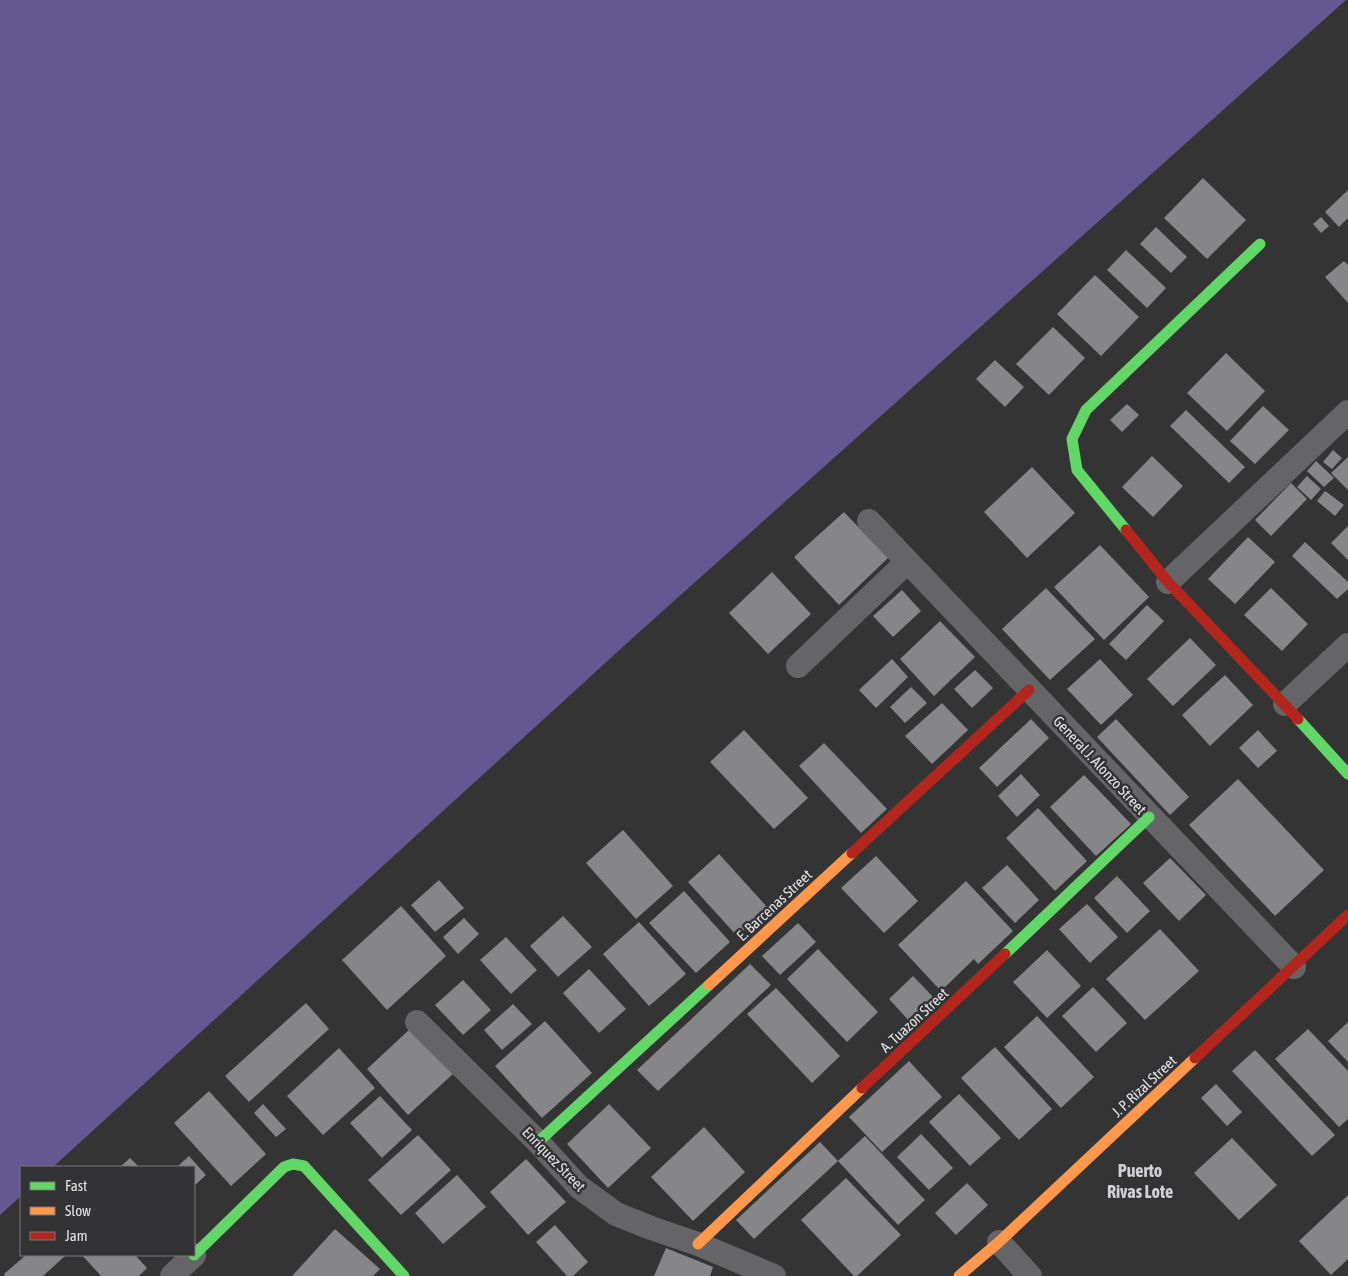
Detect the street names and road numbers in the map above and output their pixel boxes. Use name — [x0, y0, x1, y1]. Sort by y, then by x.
street label: General J. Alonzo Street — [1050, 712, 1150, 818]
street label: E. Barcenas Street — [733, 866, 815, 944]
street label: A. Tuazon Street — [877, 984, 951, 1056]
street label: J. P. Rizal Street — [1108, 1052, 1180, 1120]
street label: Enriquez Street — [519, 1123, 589, 1195]

